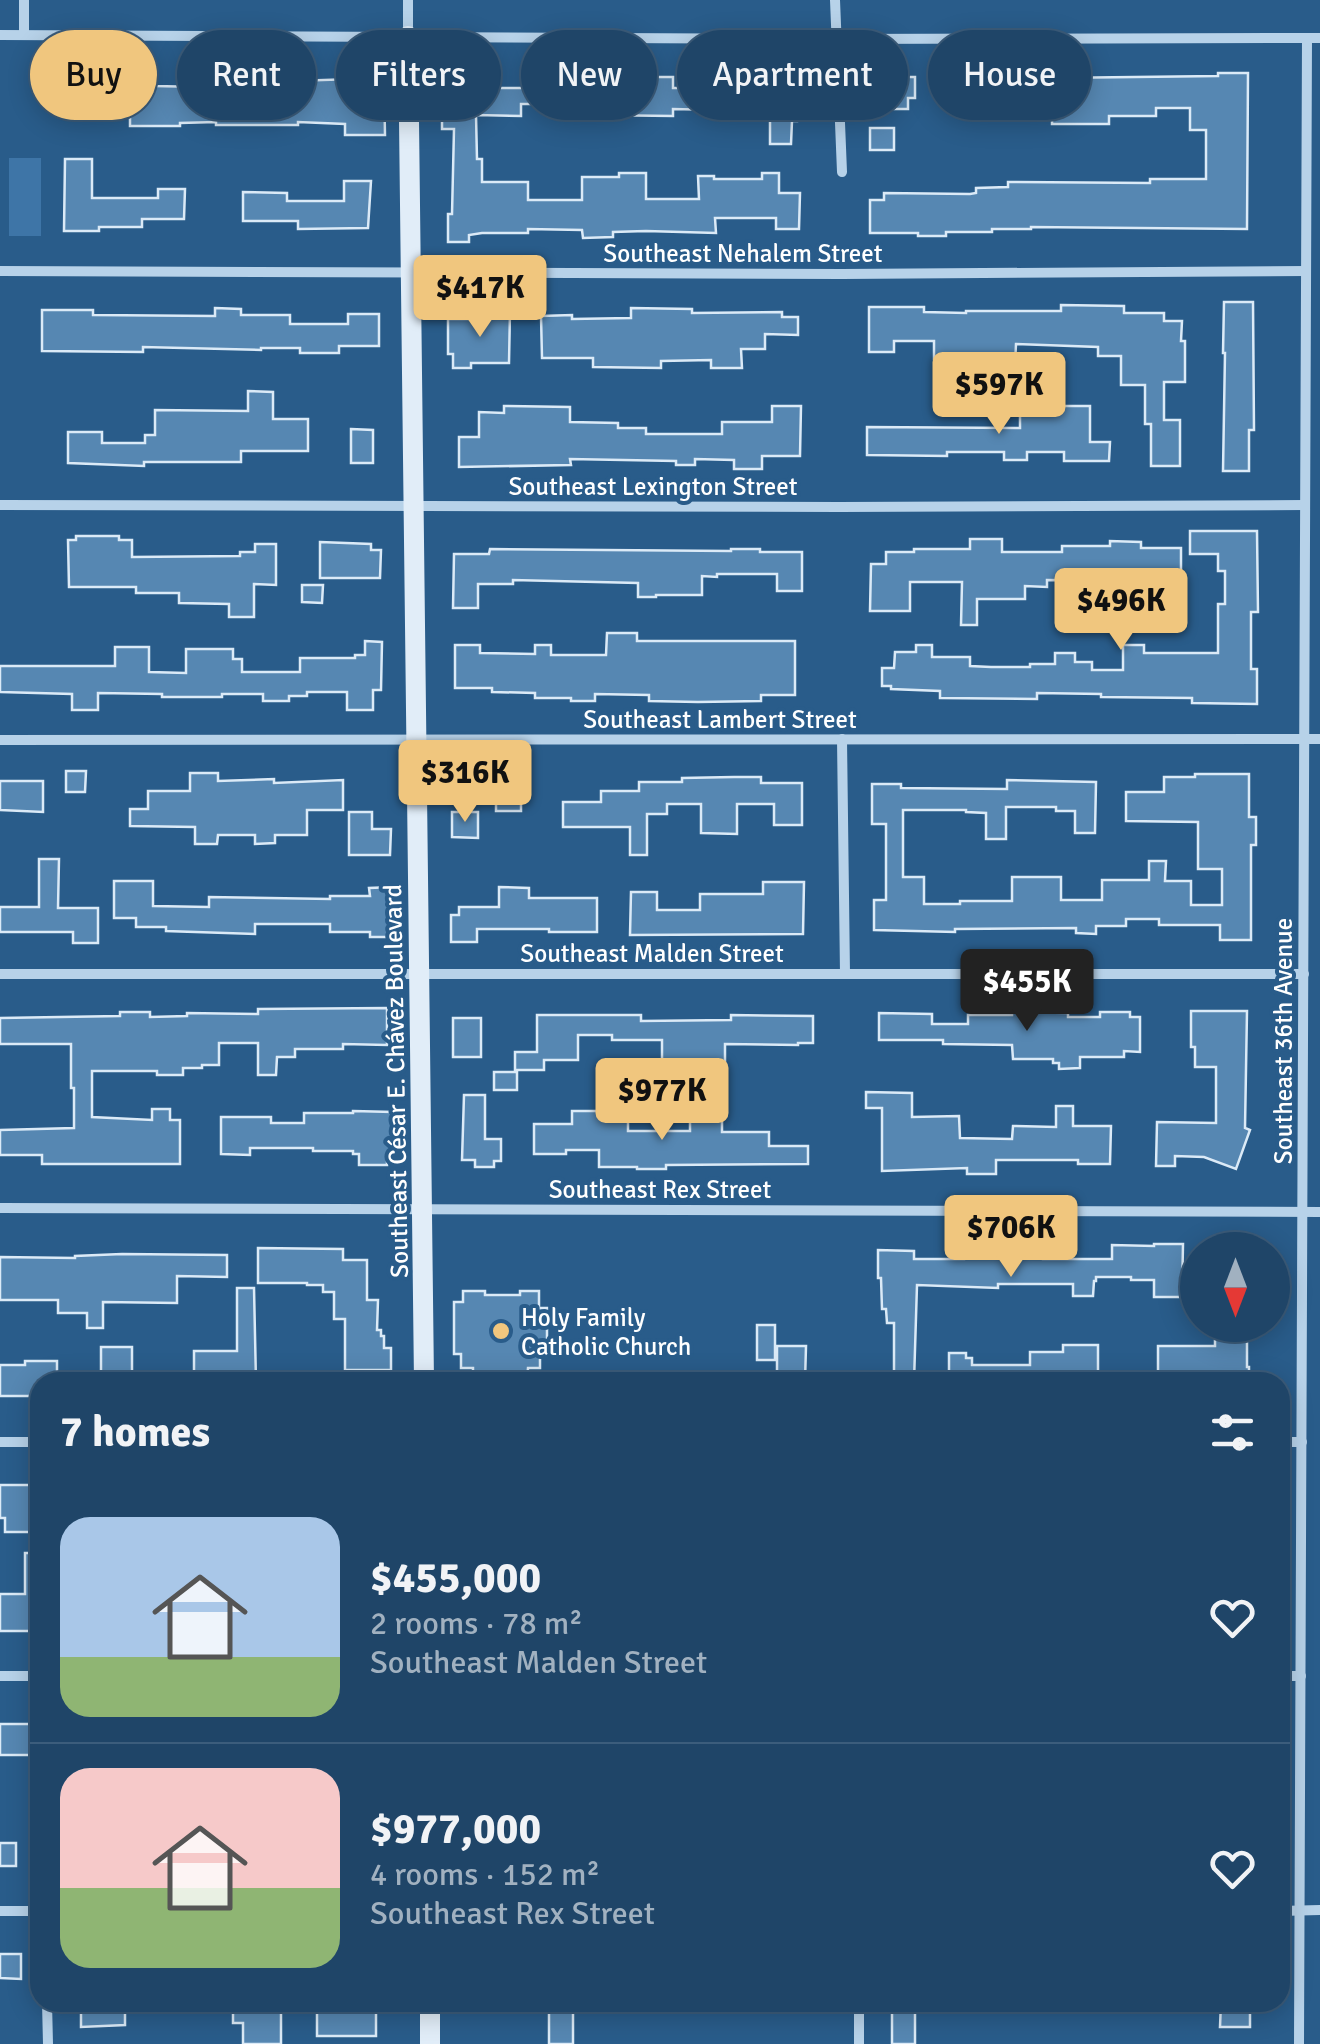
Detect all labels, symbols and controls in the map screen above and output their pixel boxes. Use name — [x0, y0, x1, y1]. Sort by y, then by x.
chip: Buy — [30, 30, 157, 120]
chip: Rent — [177, 30, 316, 120]
chip: Filters — [336, 30, 501, 120]
chip: New — [521, 30, 657, 120]
chip: Apartment — [677, 30, 908, 120]
chip: House — [928, 30, 1091, 120]
street label: Southeast Nehalem Street — [603, 238, 883, 269]
pin: $417K — [410, 255, 550, 340]
text: $417K — [436, 268, 524, 307]
pin: $597K — [929, 352, 1069, 437]
text: $597K — [955, 365, 1043, 404]
street label: Southeast Lexington Street — [508, 471, 798, 502]
pin: $496K — [1051, 568, 1191, 653]
text: $496K — [1077, 581, 1165, 620]
street label: Southeast Lambert Street — [583, 704, 857, 735]
pin: $316K — [395, 740, 535, 825]
text: $316K — [421, 753, 509, 792]
street label: Southeast César E. Chávez Boulevard — [377, 884, 415, 1278]
street label: Southeast 36th Avenue — [1268, 918, 1299, 1164]
street label: Southeast Malden Street — [520, 938, 784, 969]
pin: $455K — [957, 949, 1097, 1034]
text: $455K — [983, 962, 1071, 1001]
pin: $977K — [592, 1058, 732, 1143]
text: $977K — [618, 1071, 706, 1110]
street label: Southeast Rex Street — [549, 1174, 772, 1205]
pin: $706K — [941, 1195, 1081, 1280]
text: $706K — [967, 1208, 1055, 1247]
north arrow — [1180, 1232, 1290, 1342]
map controls — [1180, 1232, 1290, 1342]
place label: Holy Family Catholic Church — [521, 1302, 691, 1362]
marker: Holy Family Catholic Church — [490, 1320, 512, 1342]
icon: filters — [1205, 1405, 1260, 1460]
text: 7 homes — [60, 1407, 210, 1458]
text: $455,000 — [370, 1553, 541, 1604]
icon: home — [140, 1557, 260, 1677]
icon: heart — [1205, 1590, 1260, 1645]
text: 2 rooms · 78 m² — [370, 1604, 583, 1643]
text: Southeast Malden Street — [370, 1643, 707, 1682]
text: $977,000 — [370, 1804, 541, 1855]
icon: home — [140, 1808, 260, 1928]
icon: heart — [1205, 1841, 1260, 1896]
text: 4 rooms · 152 m² — [370, 1855, 600, 1894]
text: Southeast Rex Street — [370, 1894, 655, 1933]

